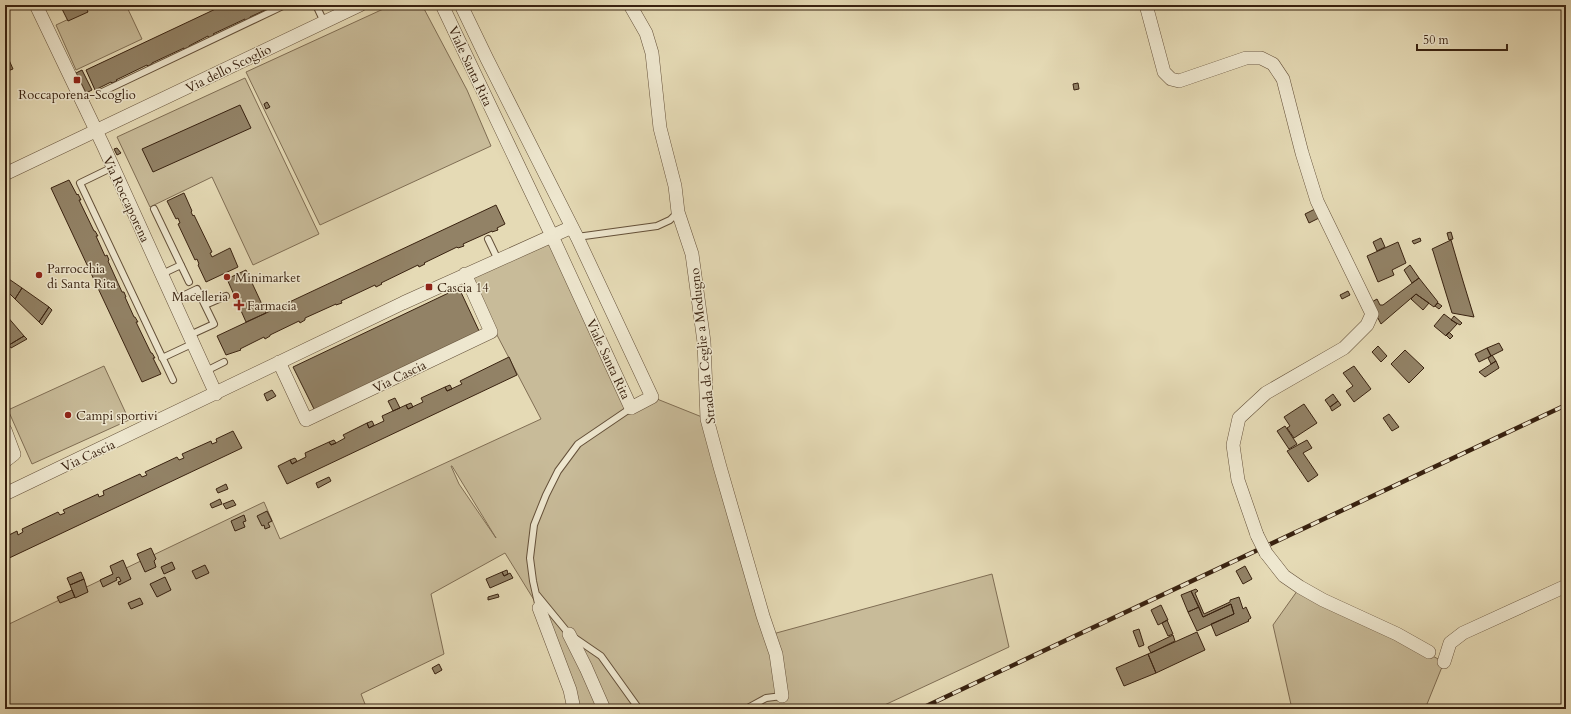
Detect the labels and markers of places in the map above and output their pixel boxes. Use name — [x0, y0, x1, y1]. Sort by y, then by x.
marker: Roccaporena-Scoglio — [72, 75, 82, 85]
place label: Roccaporena-Scoglio — [18, 86, 136, 104]
place label: Parrocchia di Santa Rita — [47, 260, 117, 293]
place label: Minimarket — [235, 269, 300, 287]
marker: Parrocchia di Santa Rita — [34, 270, 44, 280]
marker: Minimarket — [222, 272, 232, 282]
place label: Cascia 14 — [437, 279, 489, 297]
marker: Cascia 14 — [424, 282, 434, 292]
place label: Macelleria — [172, 288, 228, 306]
marker: Macelleria — [231, 291, 241, 301]
place label: Farmacia — [247, 297, 297, 315]
marker: Farmacia — [234, 300, 244, 310]
place label: Campi sportivi — [76, 407, 158, 425]
marker: Campi sportivi — [63, 410, 73, 420]

